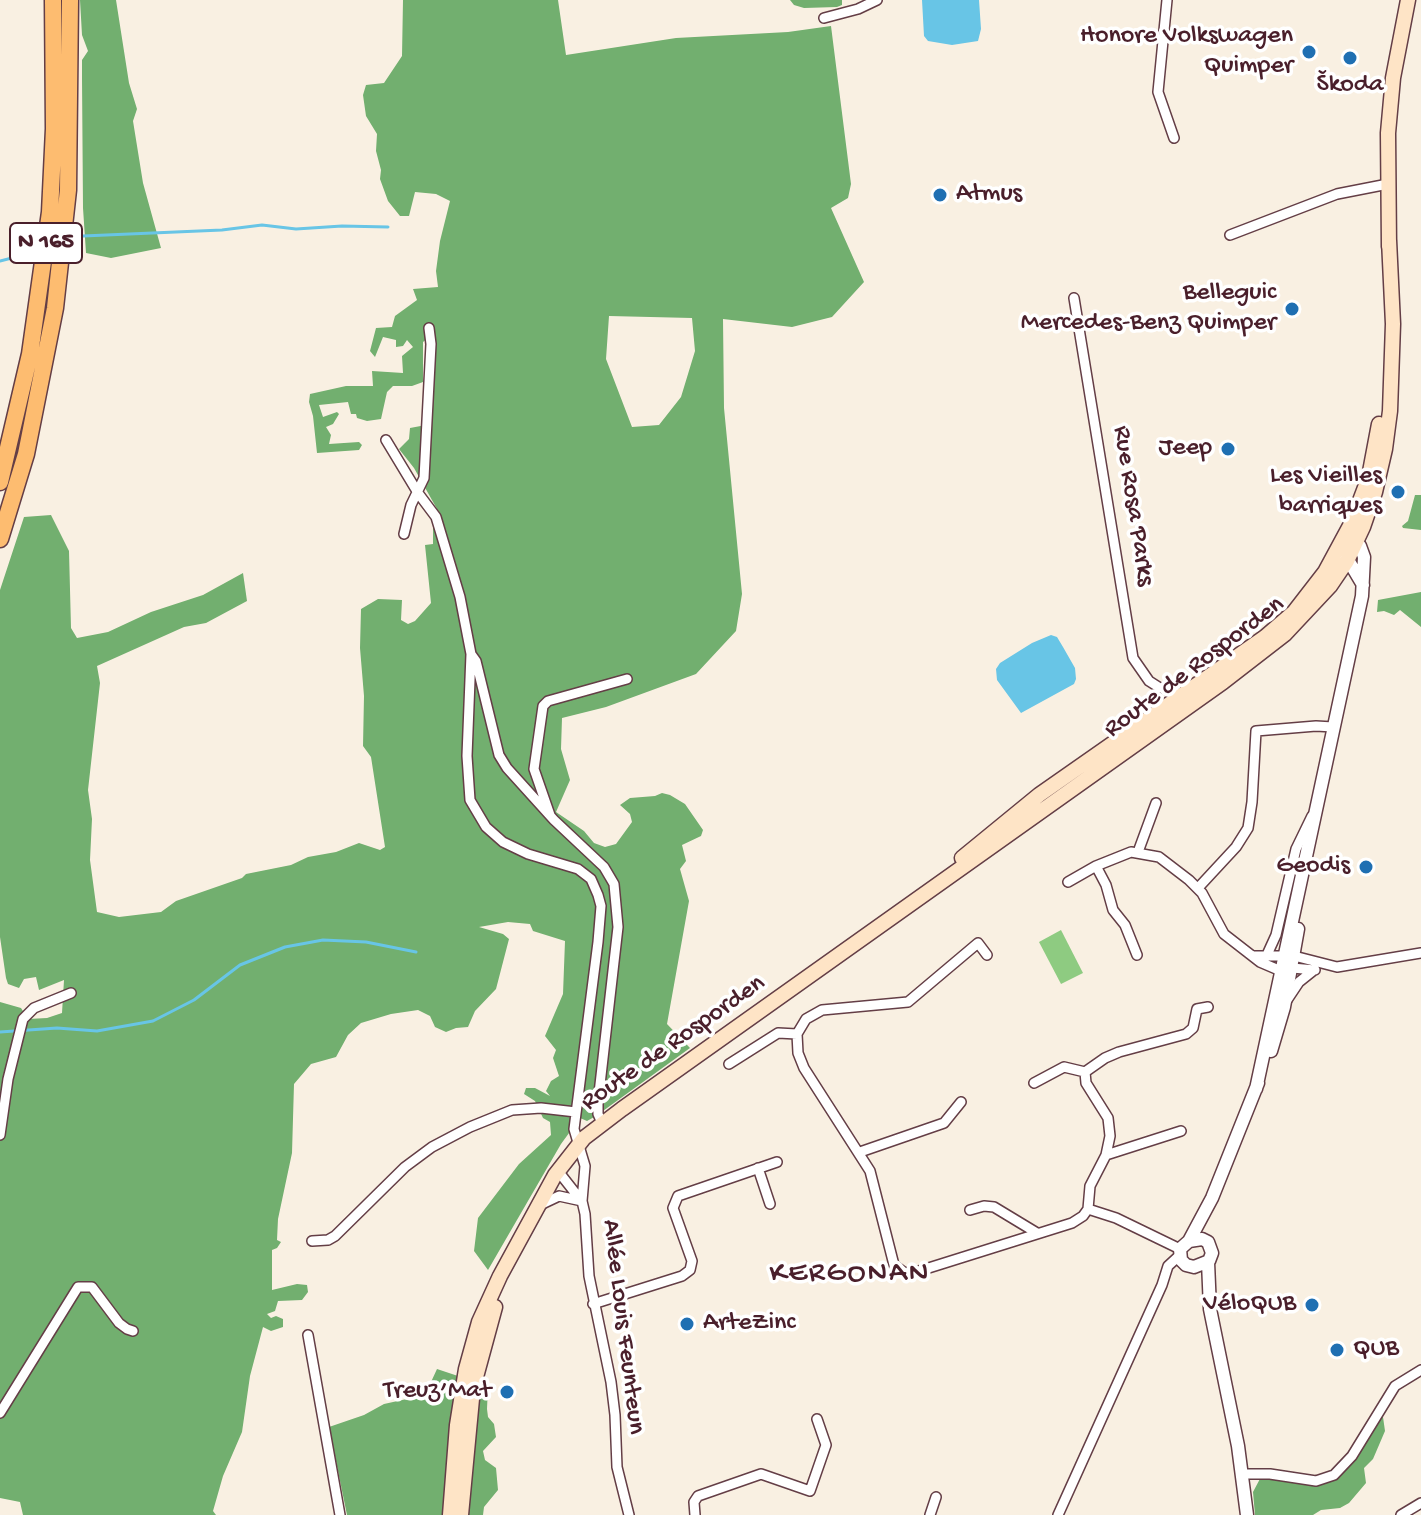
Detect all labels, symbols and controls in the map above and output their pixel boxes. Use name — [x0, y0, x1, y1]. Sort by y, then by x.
place label: Honore Volkswagen Quimper — [1080, 21, 1293, 82]
marker: Honore Volkswagen Quimper — [1300, 43, 1318, 61]
marker: Škoda — [1341, 49, 1359, 67]
place label: Škoda — [1317, 70, 1383, 102]
place label: Atmus — [956, 179, 1022, 211]
marker: Atmus — [931, 186, 949, 204]
road number: N 165 — [10, 223, 82, 263]
place label: Belleguic Mercedes-Benz Quimper — [1021, 278, 1276, 340]
marker: Belleguic Mercedes-Benz Quimper — [1283, 300, 1301, 318]
street label: Rue Rosa Parks — [1104, 424, 1160, 588]
place label: Jeep — [1159, 433, 1212, 465]
marker: Jeep — [1219, 440, 1237, 458]
place label: Les Vieilles barriques — [1270, 461, 1382, 522]
marker: Les Vieilles barriques — [1389, 483, 1407, 501]
street label: Route de Rosporden — [1099, 590, 1291, 746]
place label: Geodis — [1276, 851, 1350, 883]
marker: Geodis — [1357, 858, 1375, 876]
street label: Route de Rosporden — [576, 969, 772, 1119]
street label: Allée Louis Feunteun — [593, 1218, 651, 1436]
district label: KERGONAN — [770, 1257, 930, 1293]
place label: VéloQUB — [1203, 1289, 1296, 1321]
marker: VéloQUB — [1303, 1296, 1321, 1314]
place label: ArteZinc — [703, 1308, 795, 1340]
marker: ArteZinc — [678, 1315, 696, 1333]
place label: QUB — [1353, 1334, 1399, 1366]
marker: QUB — [1328, 1341, 1346, 1359]
place label: Treuz’Mat — [383, 1376, 491, 1408]
marker: Treuz’Mat — [498, 1383, 516, 1401]

